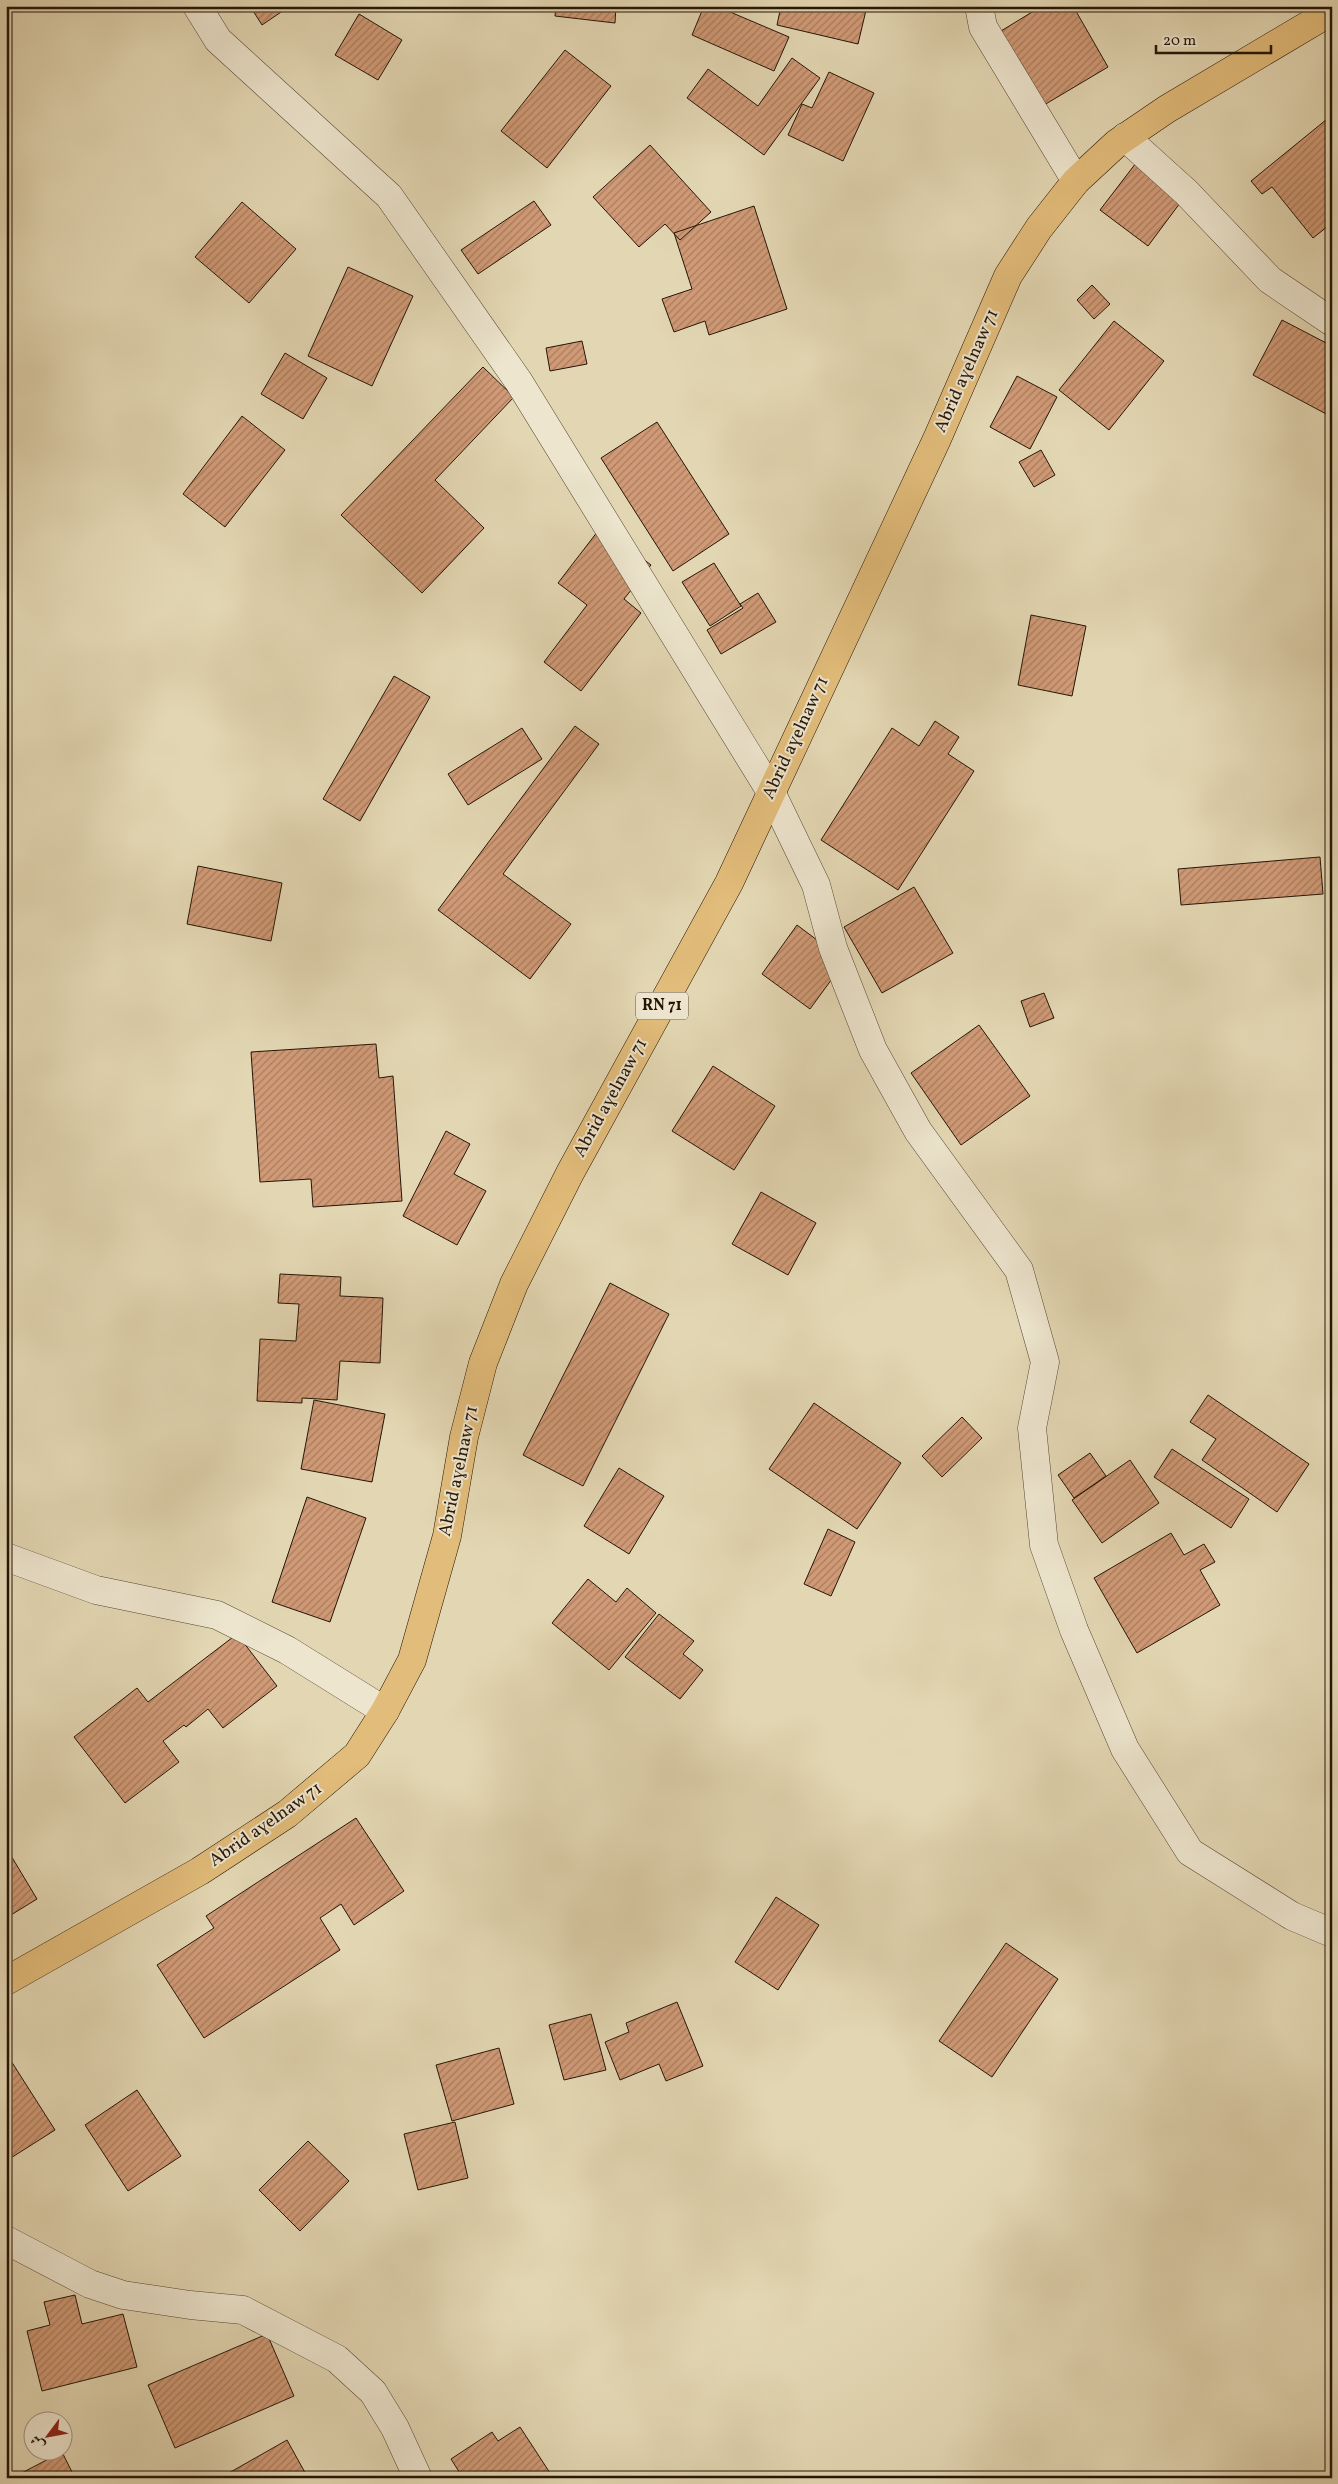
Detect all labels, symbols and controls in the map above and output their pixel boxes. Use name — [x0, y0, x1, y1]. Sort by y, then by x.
scale bar — [1156, 22, 1270, 54]
text: 20 m — [1163, 31, 1196, 52]
street label: Abrid aɣelnaw 71 — [929, 305, 1005, 437]
street label: Abrid aɣelnaw 71 — [757, 672, 835, 804]
road number: RN 71 — [636, 992, 688, 1019]
street label: Abrid aɣelnaw 71 — [568, 1034, 654, 1162]
street label: Abrid aɣelnaw 71 — [433, 1403, 485, 1539]
street label: Abrid aɣelnaw 71 — [204, 1777, 328, 1873]
north arrow — [22, 2412, 72, 2462]
text: ش — [26, 2431, 50, 2453]

